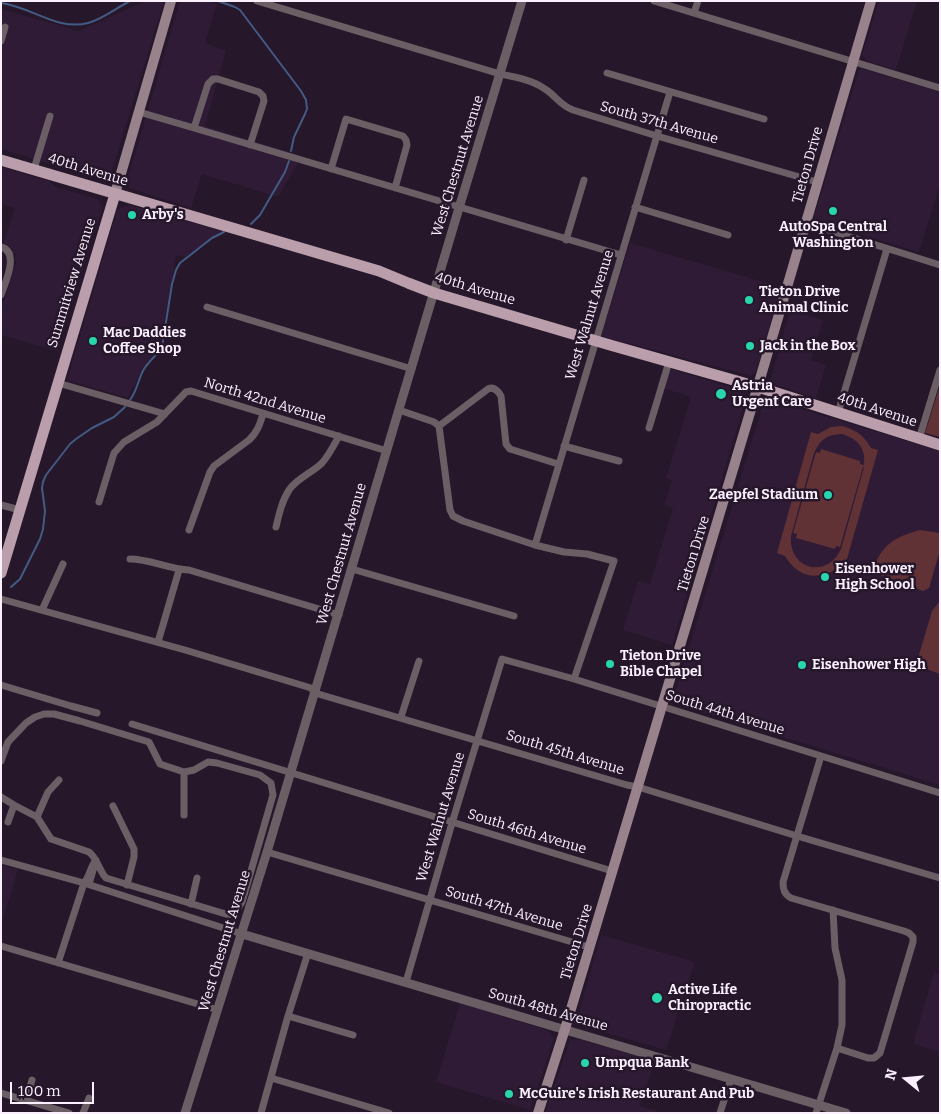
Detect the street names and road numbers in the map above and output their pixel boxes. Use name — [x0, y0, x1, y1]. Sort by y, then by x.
street label: West Chestnut Avenue — [428, 93, 488, 239]
street label: South 37th Avenue — [598, 98, 720, 148]
street label: Tieton Drive — [789, 125, 827, 205]
street label: 40th Avenue — [46, 150, 130, 190]
street label: Summitview Avenue — [44, 216, 100, 350]
street label: West Walnut Avenue — [562, 248, 618, 382]
street label: 40th Avenue — [433, 269, 517, 309]
street label: North 42nd Avenue — [202, 374, 328, 428]
street label: 40th Avenue — [835, 389, 919, 431]
street label: West Chestnut Avenue — [314, 481, 370, 627]
street label: Tieton Drive — [674, 514, 714, 594]
street label: South 44th Avenue — [664, 687, 786, 739]
street label: South 45th Avenue — [504, 727, 626, 779]
street label: West Walnut Avenue — [413, 750, 469, 884]
street label: South 46th Avenue — [466, 806, 588, 858]
street label: West Chestnut Avenue — [195, 868, 255, 1014]
street label: South 47th Avenue — [443, 883, 565, 935]
street label: Tieton Drive — [557, 902, 597, 982]
street label: South 48th Avenue — [486, 985, 610, 1035]

